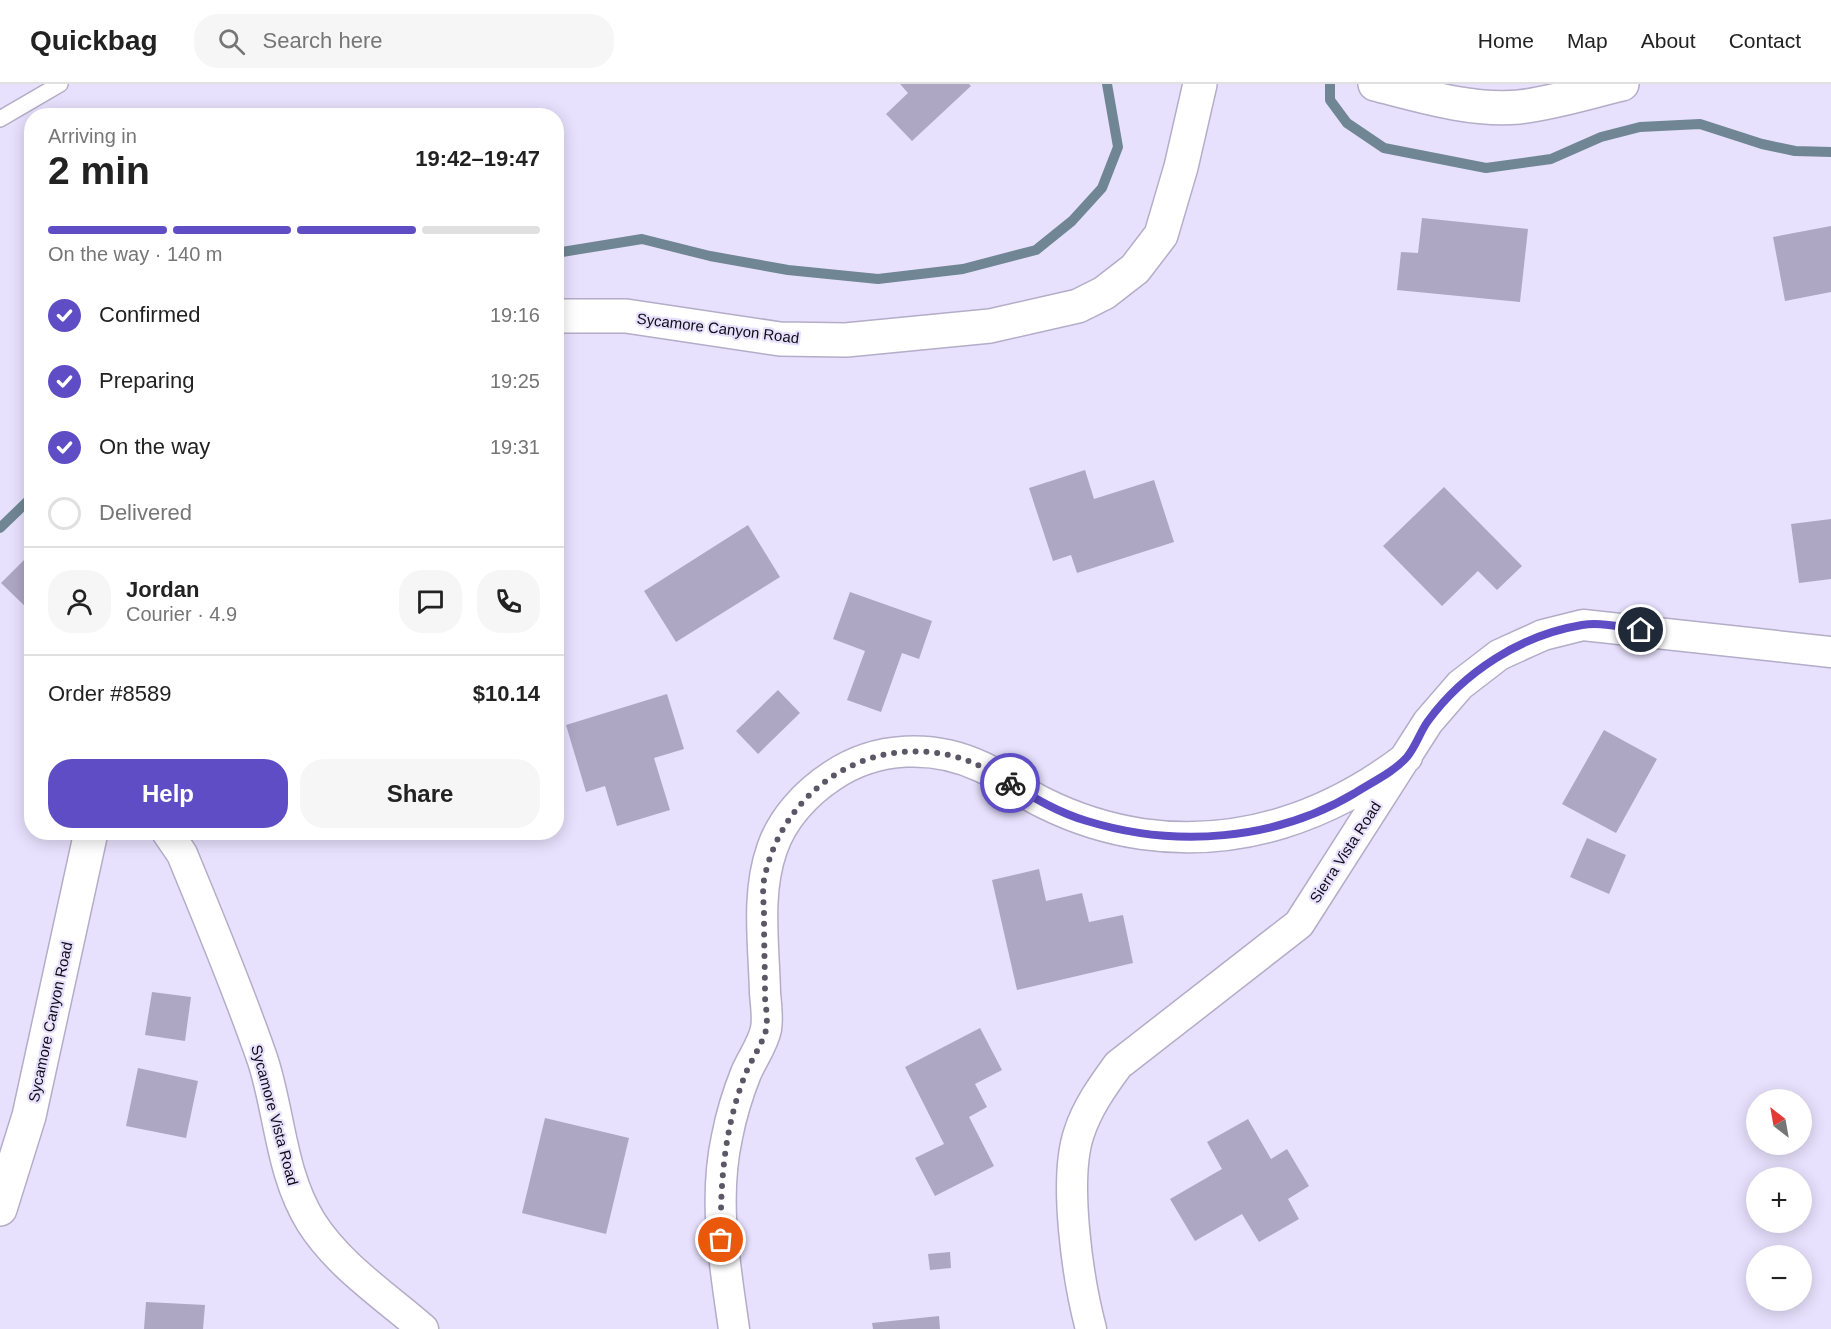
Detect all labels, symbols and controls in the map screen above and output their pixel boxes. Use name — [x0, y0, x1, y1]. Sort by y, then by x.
search box — [194, 14, 614, 68]
text: Quickbag — [30, 25, 158, 56]
icon: search — [215, 25, 248, 58]
text: Search here — [263, 28, 382, 53]
text: Home — [1478, 29, 1534, 52]
text: Map — [1567, 29, 1608, 52]
text: About — [1641, 29, 1696, 52]
text: Contact — [1729, 29, 1801, 52]
text: Arriving in — [48, 125, 137, 147]
text: 19:42–19:47 — [415, 146, 540, 171]
text: 2 min — [48, 149, 150, 192]
text: On the way · 140 m — [48, 243, 223, 265]
icon: check — [48, 299, 81, 332]
text: Confirmed — [99, 302, 200, 327]
text: 19:16 — [490, 304, 540, 326]
street label: Sycamore Canyon Road — [636, 310, 800, 346]
icon: check — [48, 365, 81, 398]
text: Preparing — [99, 368, 194, 393]
text: 19:25 — [490, 370, 540, 392]
icon: check — [48, 431, 81, 464]
text: On the way — [99, 434, 210, 459]
text: 19:31 — [490, 436, 540, 458]
text: Delivered — [99, 500, 192, 525]
button: person — [48, 570, 111, 633]
button: chat — [399, 570, 462, 633]
button: phone — [477, 570, 540, 633]
text: Jordan — [126, 577, 199, 602]
text: Courier · 4.9 — [126, 603, 237, 625]
pin — [1615, 604, 1666, 655]
icon: home — [1624, 613, 1657, 646]
text: Order #8589 — [48, 681, 172, 706]
text: $10.14 — [473, 681, 540, 706]
courier — [980, 753, 1040, 813]
button: Help — [48, 759, 288, 828]
button: Share — [300, 759, 540, 828]
icon: bike — [994, 767, 1027, 800]
street label: Sierra Vista Road — [1306, 798, 1384, 906]
street label: Sycamore Canyon Road — [25, 940, 75, 1104]
street label: Sycamore Vista Road — [248, 1043, 302, 1187]
north arrow — [1746, 1089, 1812, 1155]
map controls — [1746, 1089, 1812, 1311]
button: + — [1746, 1167, 1812, 1233]
pin — [695, 1214, 746, 1265]
icon: bag — [704, 1223, 737, 1256]
button: − — [1746, 1245, 1812, 1311]

